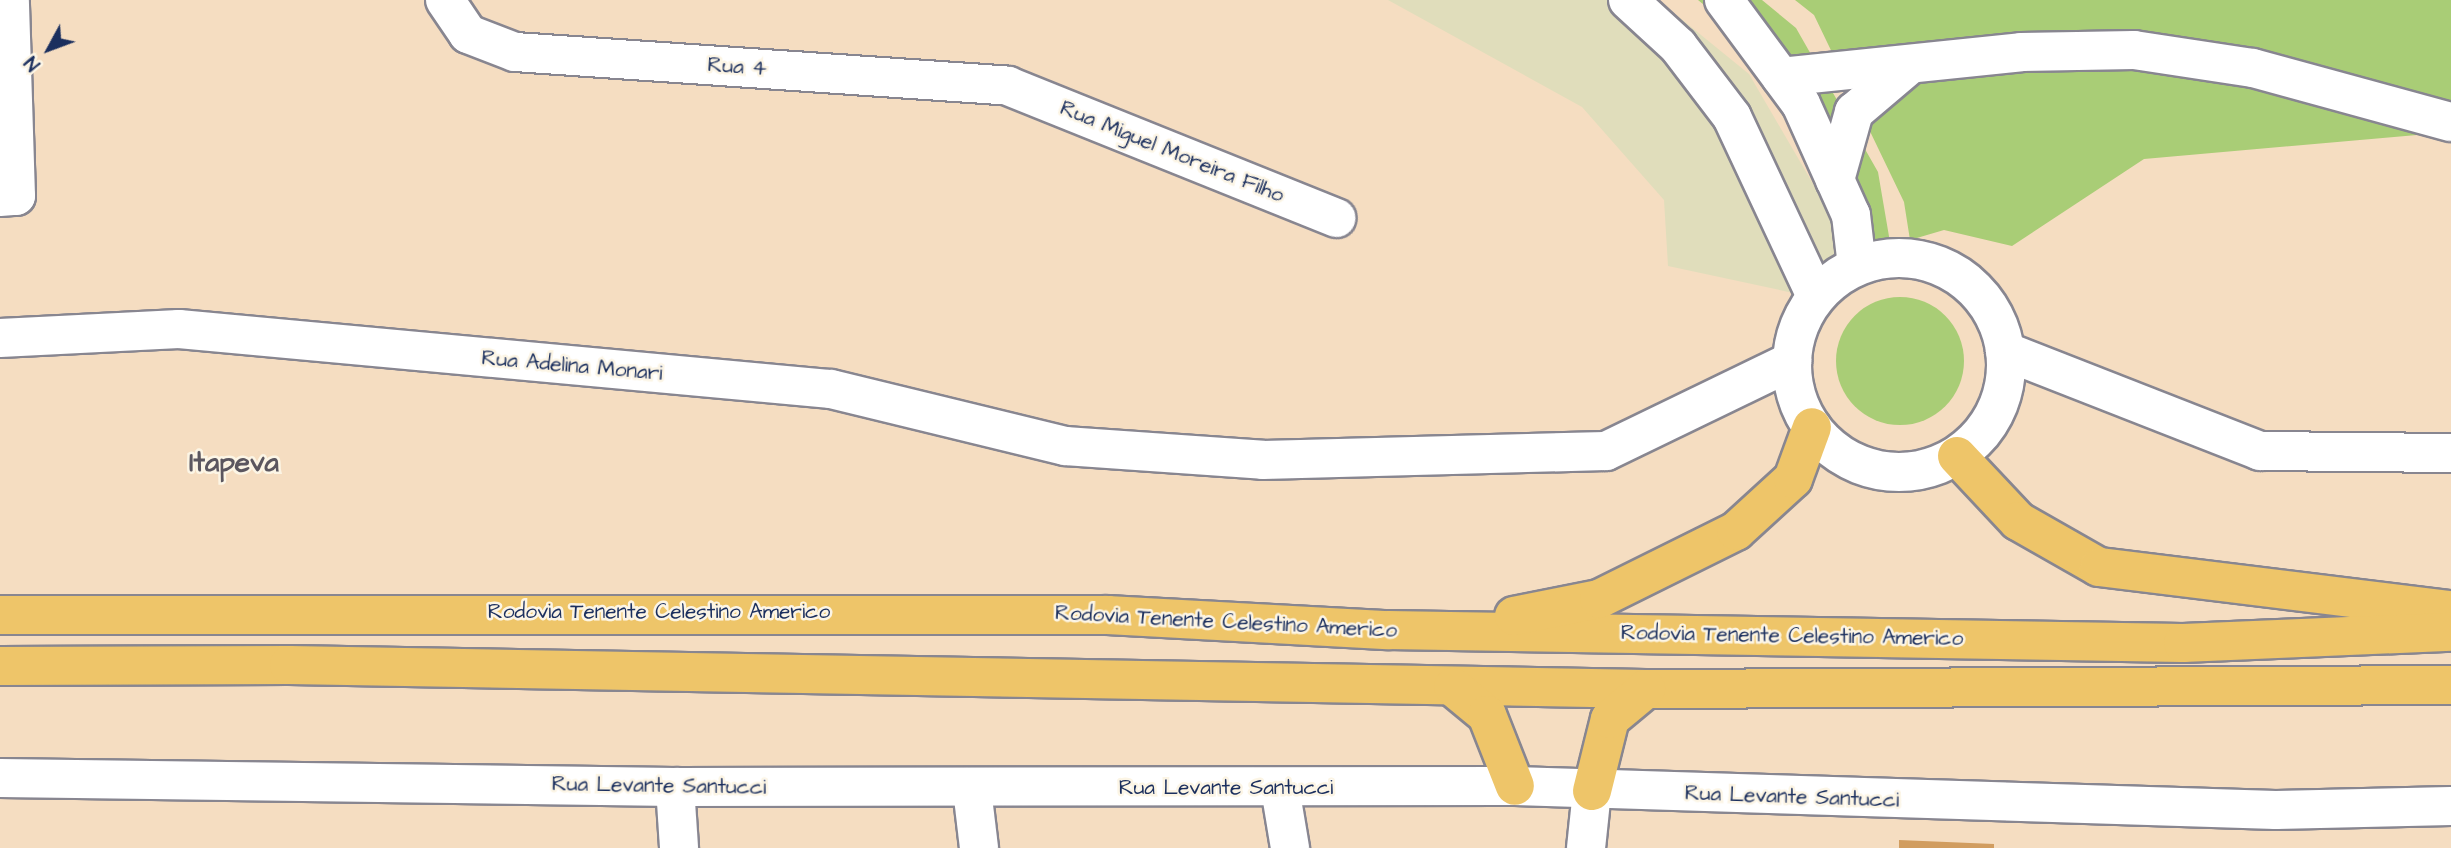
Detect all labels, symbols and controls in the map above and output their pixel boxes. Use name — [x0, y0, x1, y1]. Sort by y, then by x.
north arrow — [14, 14, 84, 84]
text: N — [19, 50, 47, 76]
street label: Rua 4 — [707, 52, 767, 82]
street label: Rua Miguel Moreira Filho — [1056, 96, 1288, 208]
street label: Rua Adelina Monari — [480, 346, 664, 386]
district label: Itapeva — [189, 446, 279, 480]
street label: Rodovia Tenente Celestino Americo — [488, 599, 830, 625]
street label: Rodovia Tenente Celestino Americo — [1054, 600, 1398, 644]
street label: Rodovia Tenente Celestino Americo — [1621, 620, 1963, 652]
street label: Rua Levante Santucci — [552, 772, 766, 800]
street label: Rua Levante Santucci — [1119, 775, 1333, 801]
street label: Rua Levante Santucci — [1684, 781, 1900, 813]

